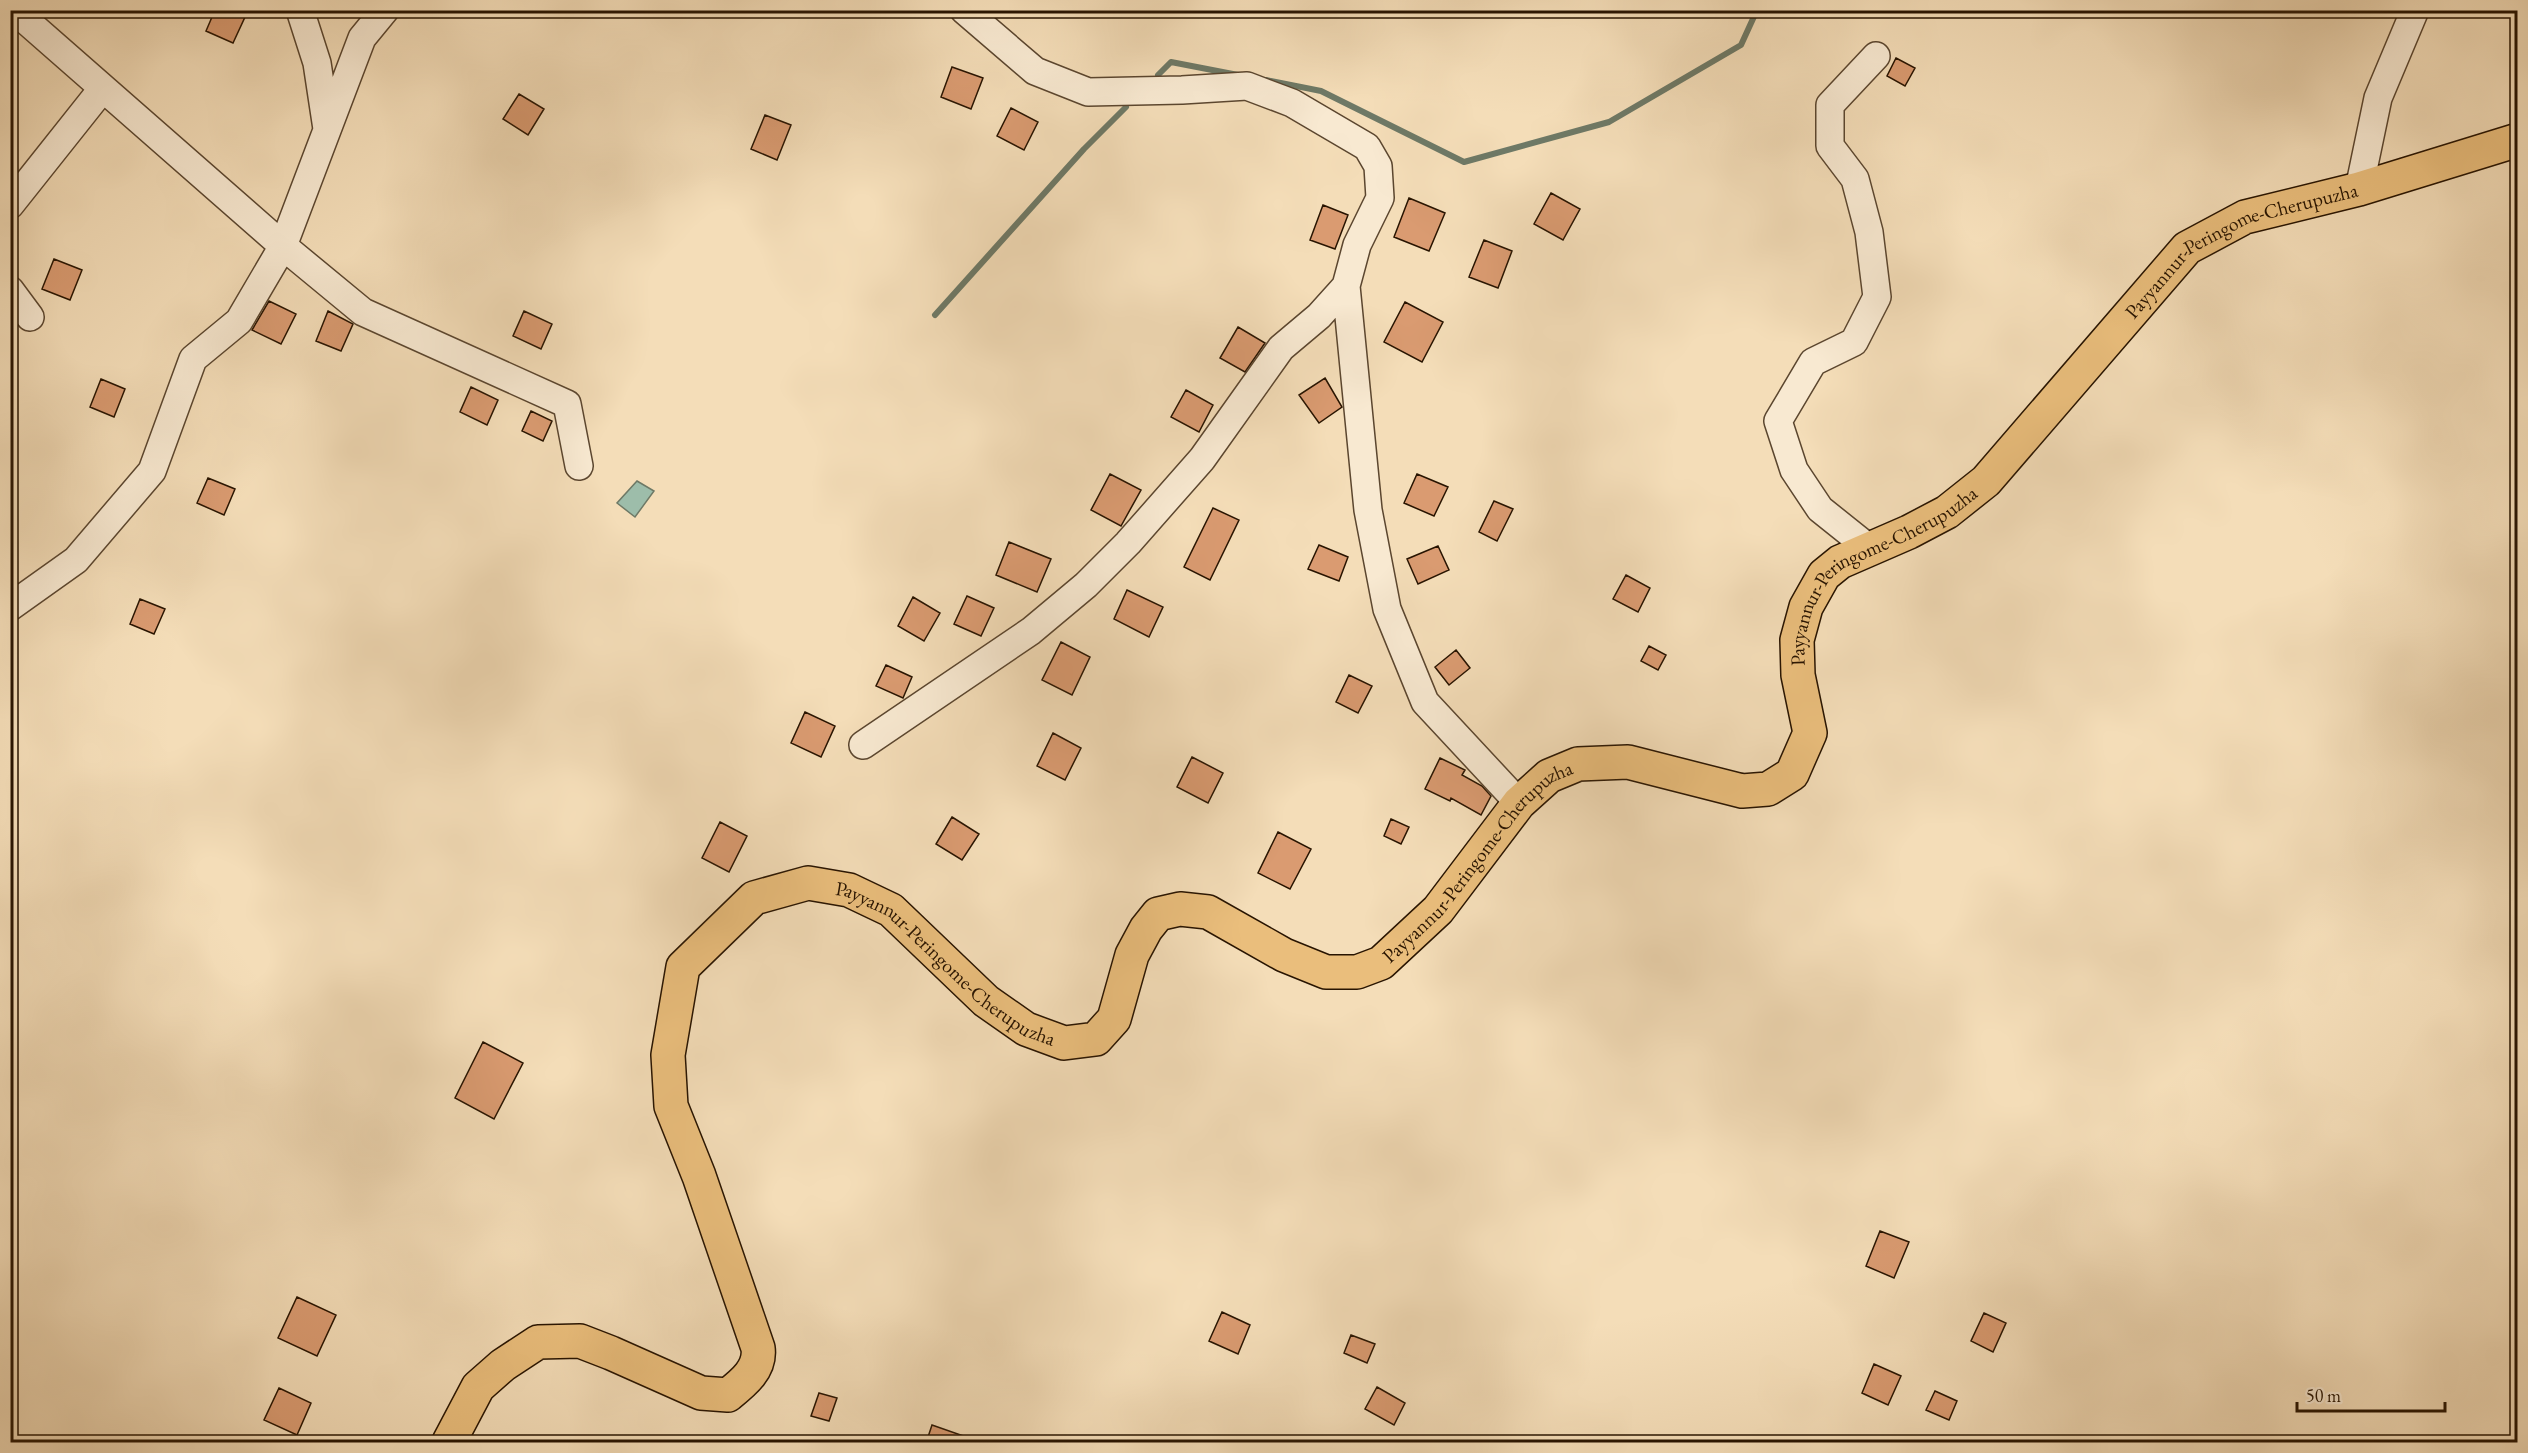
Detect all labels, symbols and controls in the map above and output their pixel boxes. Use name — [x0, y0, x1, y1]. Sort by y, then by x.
street label: Payyannur-Peringome-Cherupuzha — [2119, 177, 2361, 324]
street label: Payyannur-Peringome-Cherupuzha — [1784, 480, 1983, 666]
street label: Payyannur-Peringome-Cherupuzha — [1376, 755, 1576, 969]
street label: Payyannur-Peringome-Cherupuzha — [834, 875, 1059, 1052]
scale bar — [2297, 1375, 2446, 1413]
text: 50 m — [2306, 1384, 2341, 1407]

